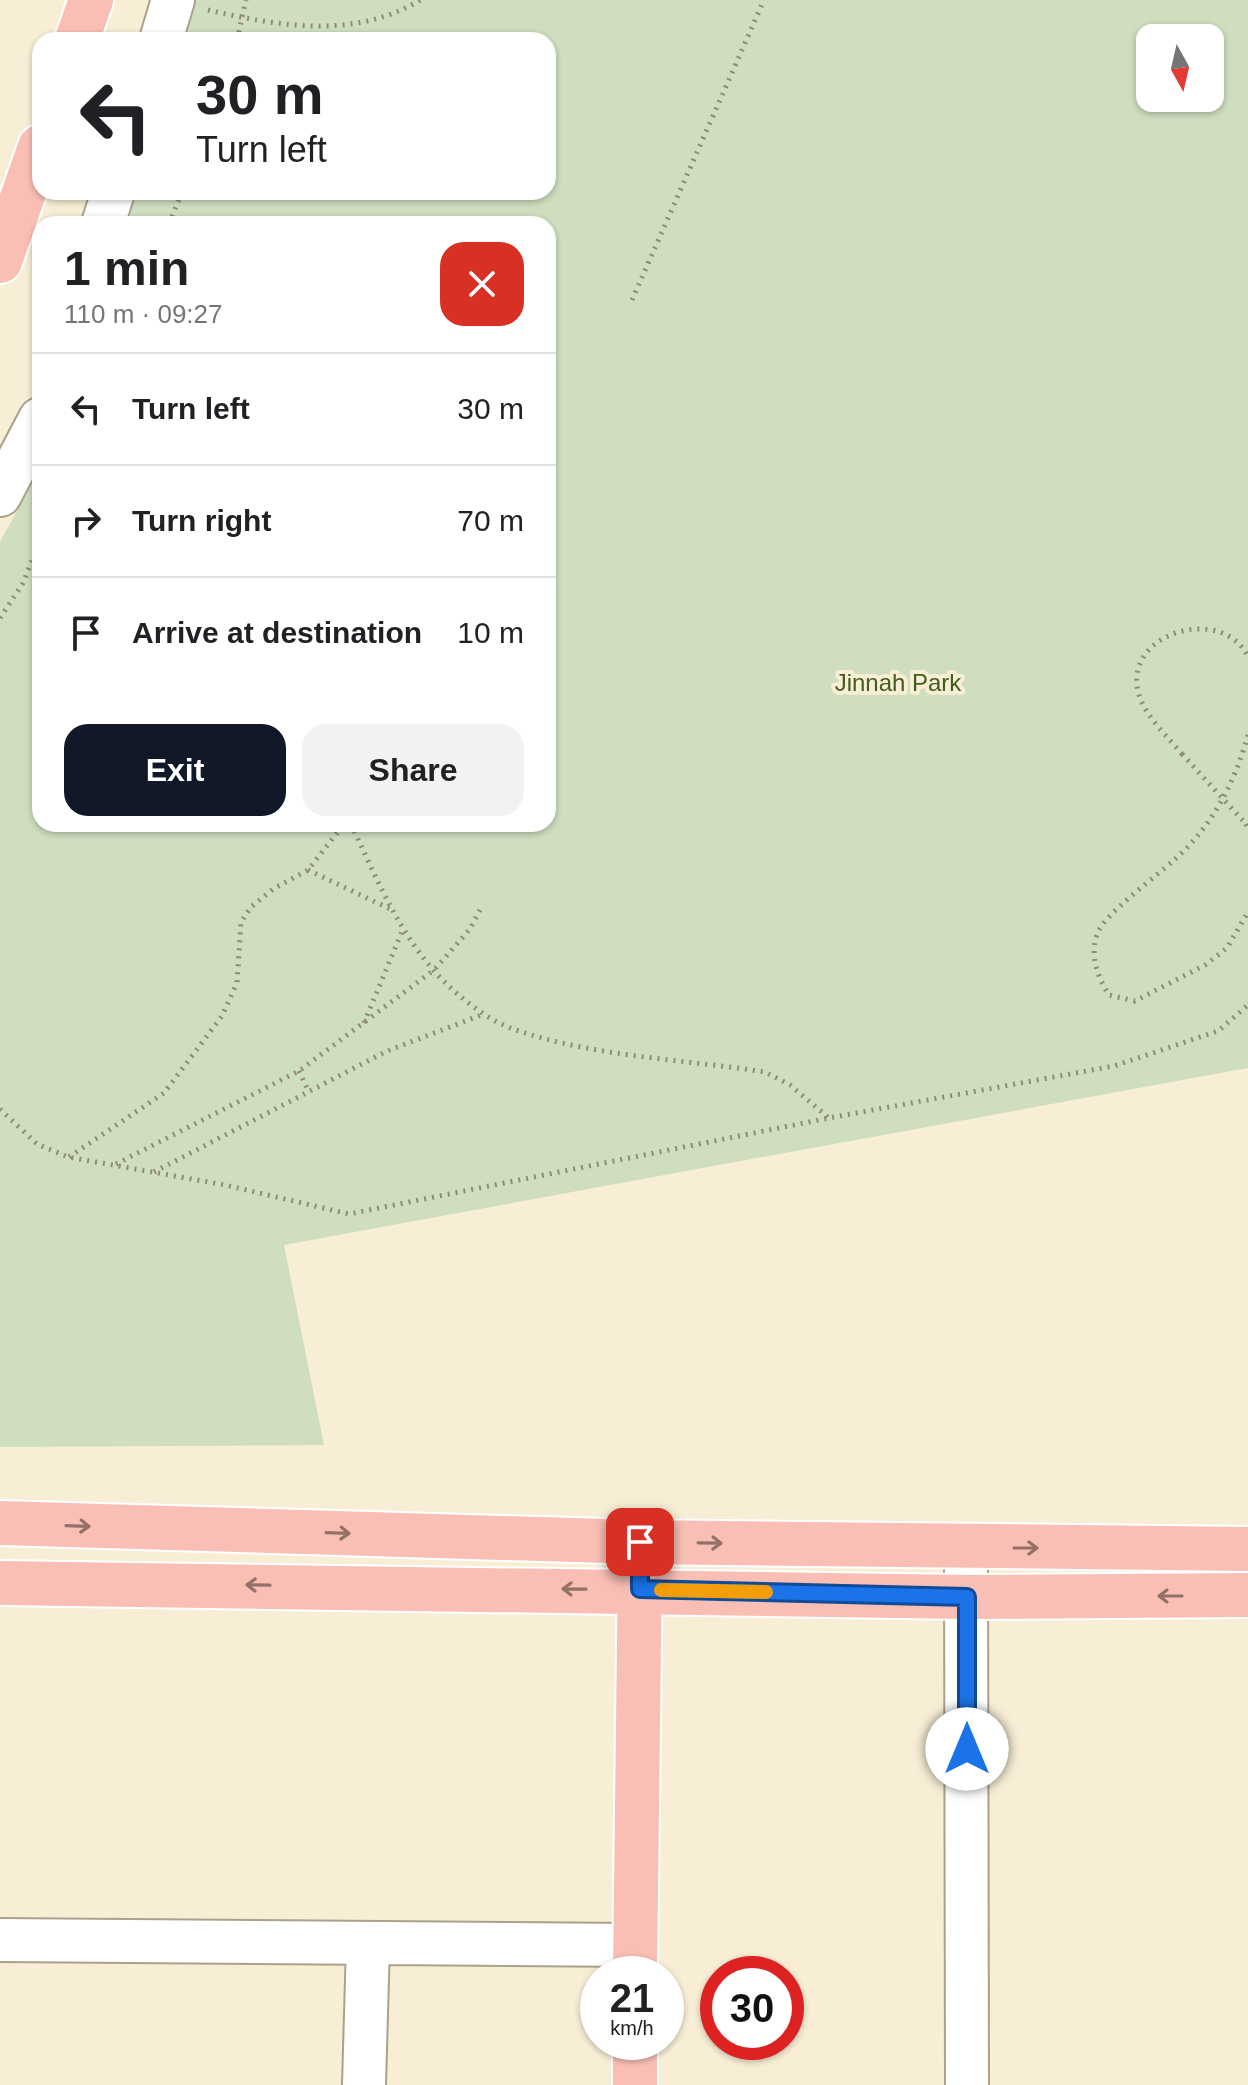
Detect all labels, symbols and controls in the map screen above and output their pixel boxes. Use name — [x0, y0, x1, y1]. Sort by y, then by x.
north arrow — [1136, 24, 1224, 112]
map controls — [1136, 24, 1224, 112]
text: 30 m — [196, 63, 324, 126]
icon: left — [64, 64, 168, 168]
text: Turn left — [196, 129, 327, 170]
text: 1 min — [64, 242, 189, 295]
button: close — [440, 242, 524, 326]
text: 110 m · 09:27 — [64, 299, 223, 329]
icon: left — [64, 387, 108, 431]
text: Turn left — [132, 392, 250, 425]
text: 30 m — [457, 392, 524, 425]
icon: right — [64, 499, 108, 543]
text: Turn right — [132, 504, 271, 537]
text: 70 m — [457, 504, 524, 537]
icon: arrive — [64, 611, 108, 655]
text: Arrive at destination — [132, 616, 422, 649]
text: 10 m — [457, 616, 524, 649]
park label: Jinnah Park — [835, 669, 962, 696]
button: Exit — [64, 724, 286, 816]
button: Share — [302, 724, 524, 816]
pin — [606, 1508, 674, 1576]
one-way arrow — [64, 1518, 91, 1533]
icon: arrive — [618, 1520, 662, 1564]
one-way arrow — [324, 1526, 351, 1541]
one-way arrow — [696, 1536, 723, 1551]
one-way arrow — [1012, 1540, 1039, 1556]
one-way arrow — [245, 1578, 272, 1593]
one-way arrow — [561, 1581, 588, 1597]
one-way arrow — [1157, 1588, 1184, 1604]
position arrow — [925, 1707, 1009, 1791]
speed limit sign: 30 — [700, 1956, 804, 2060]
text: 21 — [610, 1976, 654, 2020]
text: km/h — [610, 2017, 654, 2039]

